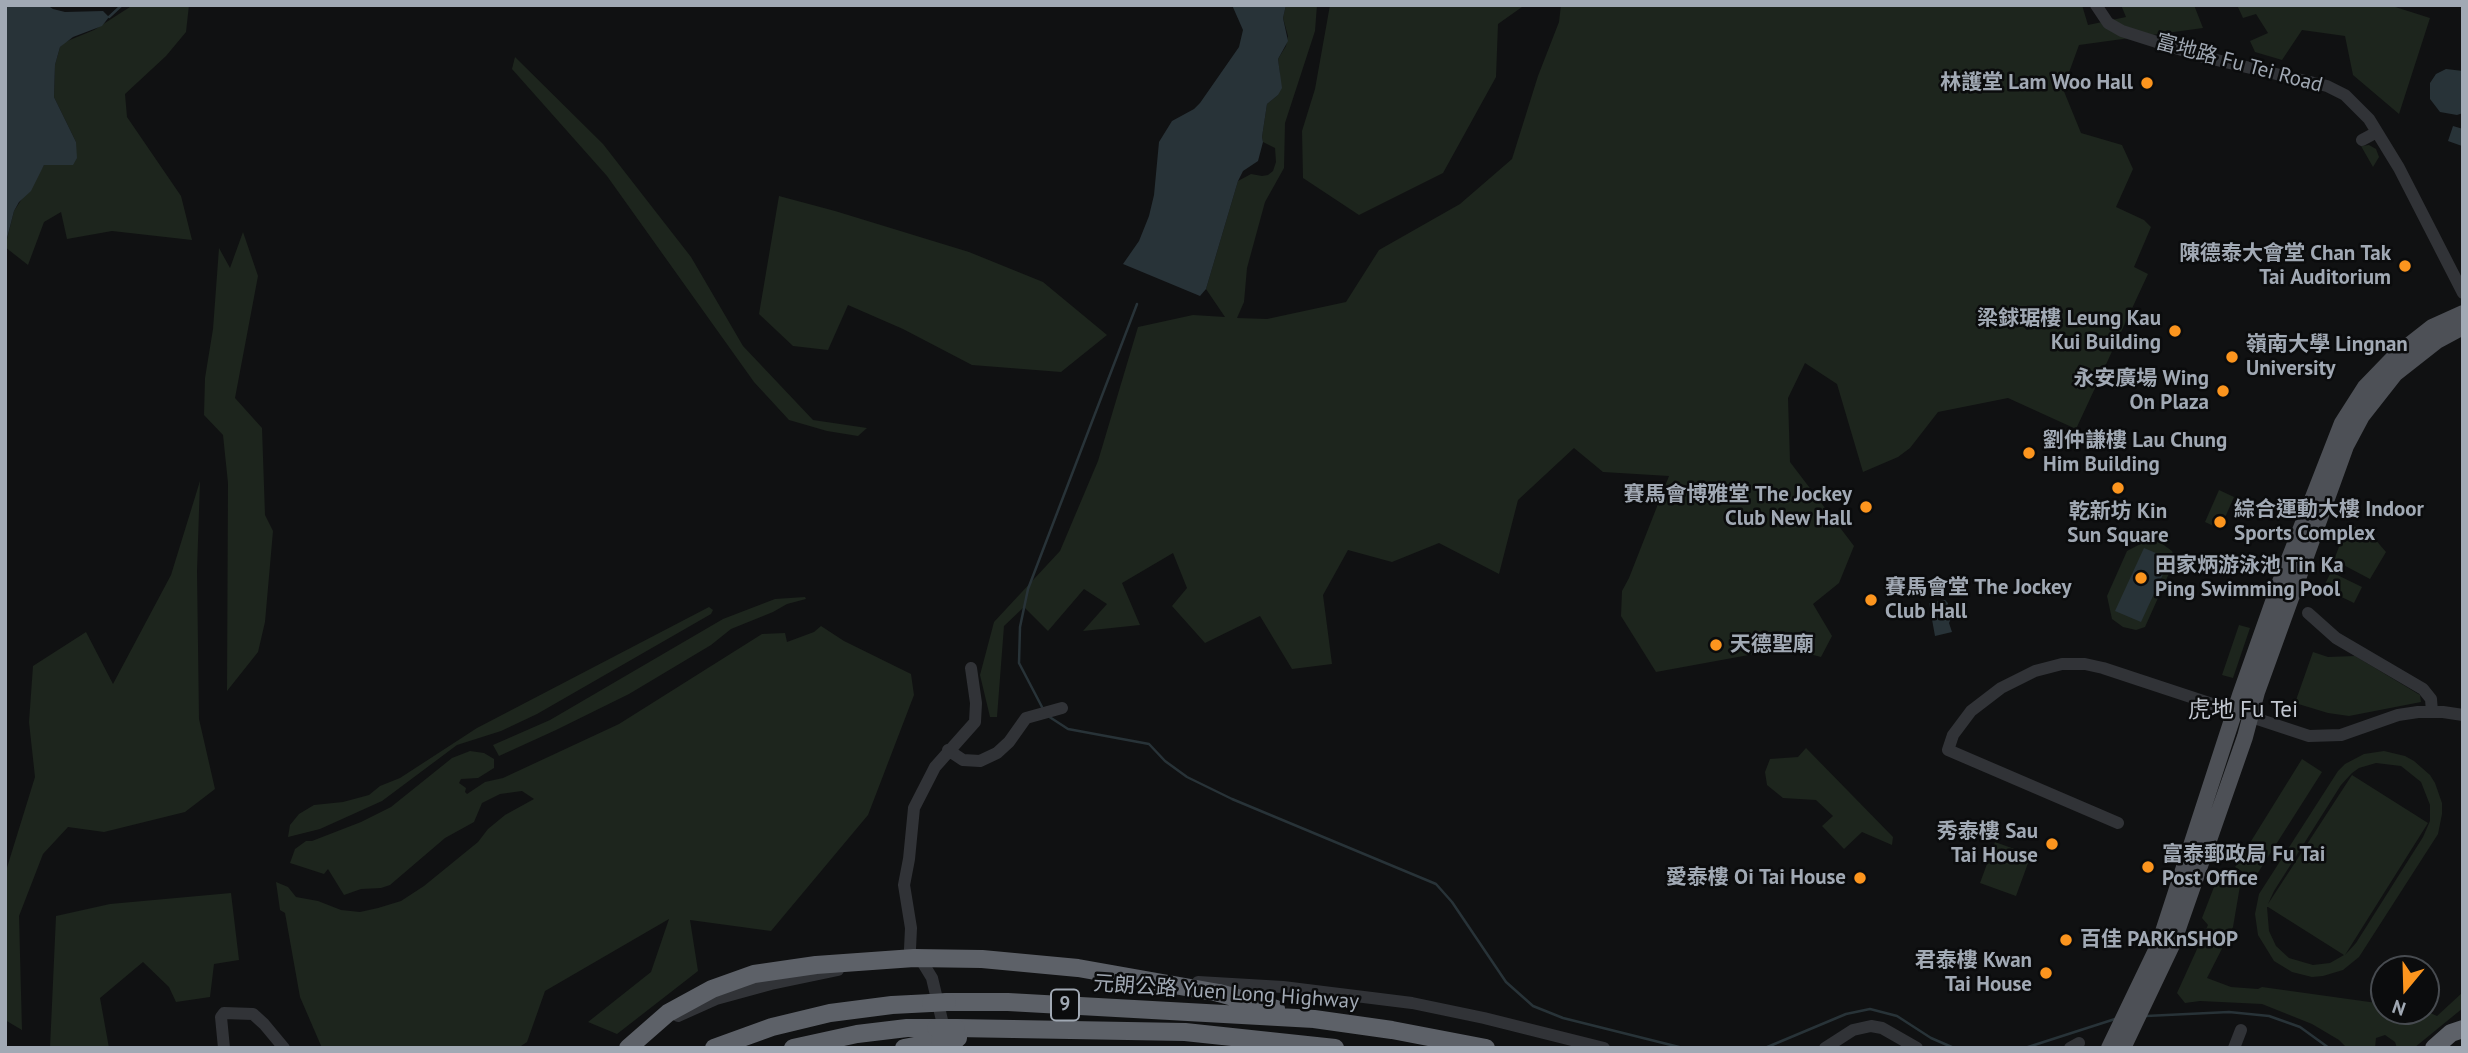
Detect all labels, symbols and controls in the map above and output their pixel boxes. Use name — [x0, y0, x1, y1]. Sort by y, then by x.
street label: 富地路 Fu Tei Road — [2153, 30, 2325, 98]
place label: 林護堂 Lam Woo Hall — [1940, 70, 2133, 96]
marker: 林護堂 Lam Woo Hall — [2139, 75, 2155, 91]
place label: 陳德泰大會堂 Chan Tak Tai Auditorium — [2179, 241, 2391, 291]
marker: 陳德泰大會堂 Chan Tak Tai Auditorium — [2397, 258, 2413, 274]
place label: 梁銶琚樓 Leung Kau Kui Building — [1977, 306, 2161, 356]
marker: 梁銶琚樓 Leung Kau Kui Building — [2167, 323, 2183, 339]
place label: 嶺南大學 Lingnan University — [2246, 332, 2408, 382]
marker: 嶺南大學 Lingnan University — [2224, 349, 2240, 365]
place label: 永安廣場 Wing On Plaza — [2073, 366, 2209, 416]
marker: 永安廣場 Wing On Plaza — [2215, 383, 2231, 399]
place label: 劉仲謙樓 Lau Chung Him Building — [2043, 428, 2227, 478]
marker: 劉仲謙樓 Lau Chung Him Building — [2021, 445, 2037, 461]
marker: 乾新坊 Kin Sun Square — [2110, 480, 2126, 496]
place label: 賽馬會博雅堂 The Jockey Club New Hall — [1623, 482, 1852, 532]
place label: 綜合運動大樓 Indoor Sports Complex — [2234, 497, 2424, 547]
marker: 賽馬會博雅堂 The Jockey Club New Hall — [1858, 499, 1874, 515]
place label: 乾新坊 Kin Sun Square — [2067, 499, 2169, 549]
marker: 綜合運動大樓 Indoor Sports Complex — [2212, 514, 2228, 530]
place label: 田家炳游泳池 Tin Ka Ping Swimming Pool — [2155, 553, 2344, 603]
marker: 田家炳游泳池 Tin Ka Ping Swimming Pool — [2133, 570, 2149, 586]
place label: 賽馬會堂 The Jockey Club Hall — [1885, 575, 2072, 625]
marker: 賽馬會堂 The Jockey Club Hall — [1863, 592, 1879, 608]
place label: 天德聖廟 — [1730, 632, 1814, 658]
marker: 天德聖廟 — [1708, 637, 1724, 653]
district label: 虎地 Fu Tei — [2188, 696, 2298, 724]
place label: 秀泰樓 Sau Tai House — [1937, 819, 2038, 869]
marker: 秀泰樓 Sau Tai House — [2044, 836, 2060, 852]
place label: 富泰郵政局 Fu Tai Post Office — [2162, 842, 2325, 892]
marker: 富泰郵政局 Fu Tai Post Office — [2140, 859, 2156, 875]
place label: 愛泰樓 Oi Tai House — [1666, 865, 1846, 891]
marker: 愛泰樓 Oi Tai House — [1852, 870, 1868, 886]
place label: 百佳 PARKnSHOP — [2080, 927, 2238, 953]
marker: 百佳 PARKnSHOP — [2058, 932, 2074, 948]
place label: 君泰樓 Kwan Tai House — [1915, 948, 2032, 998]
north arrow — [2370, 955, 2440, 1025]
marker: 君泰樓 Kwan Tai House — [2038, 965, 2054, 981]
street label: 元朗公路 Yuen Long Highway — [1092, 971, 1360, 1015]
road number: 9 — [1051, 990, 1079, 1021]
text: N — [2389, 995, 2409, 1021]

